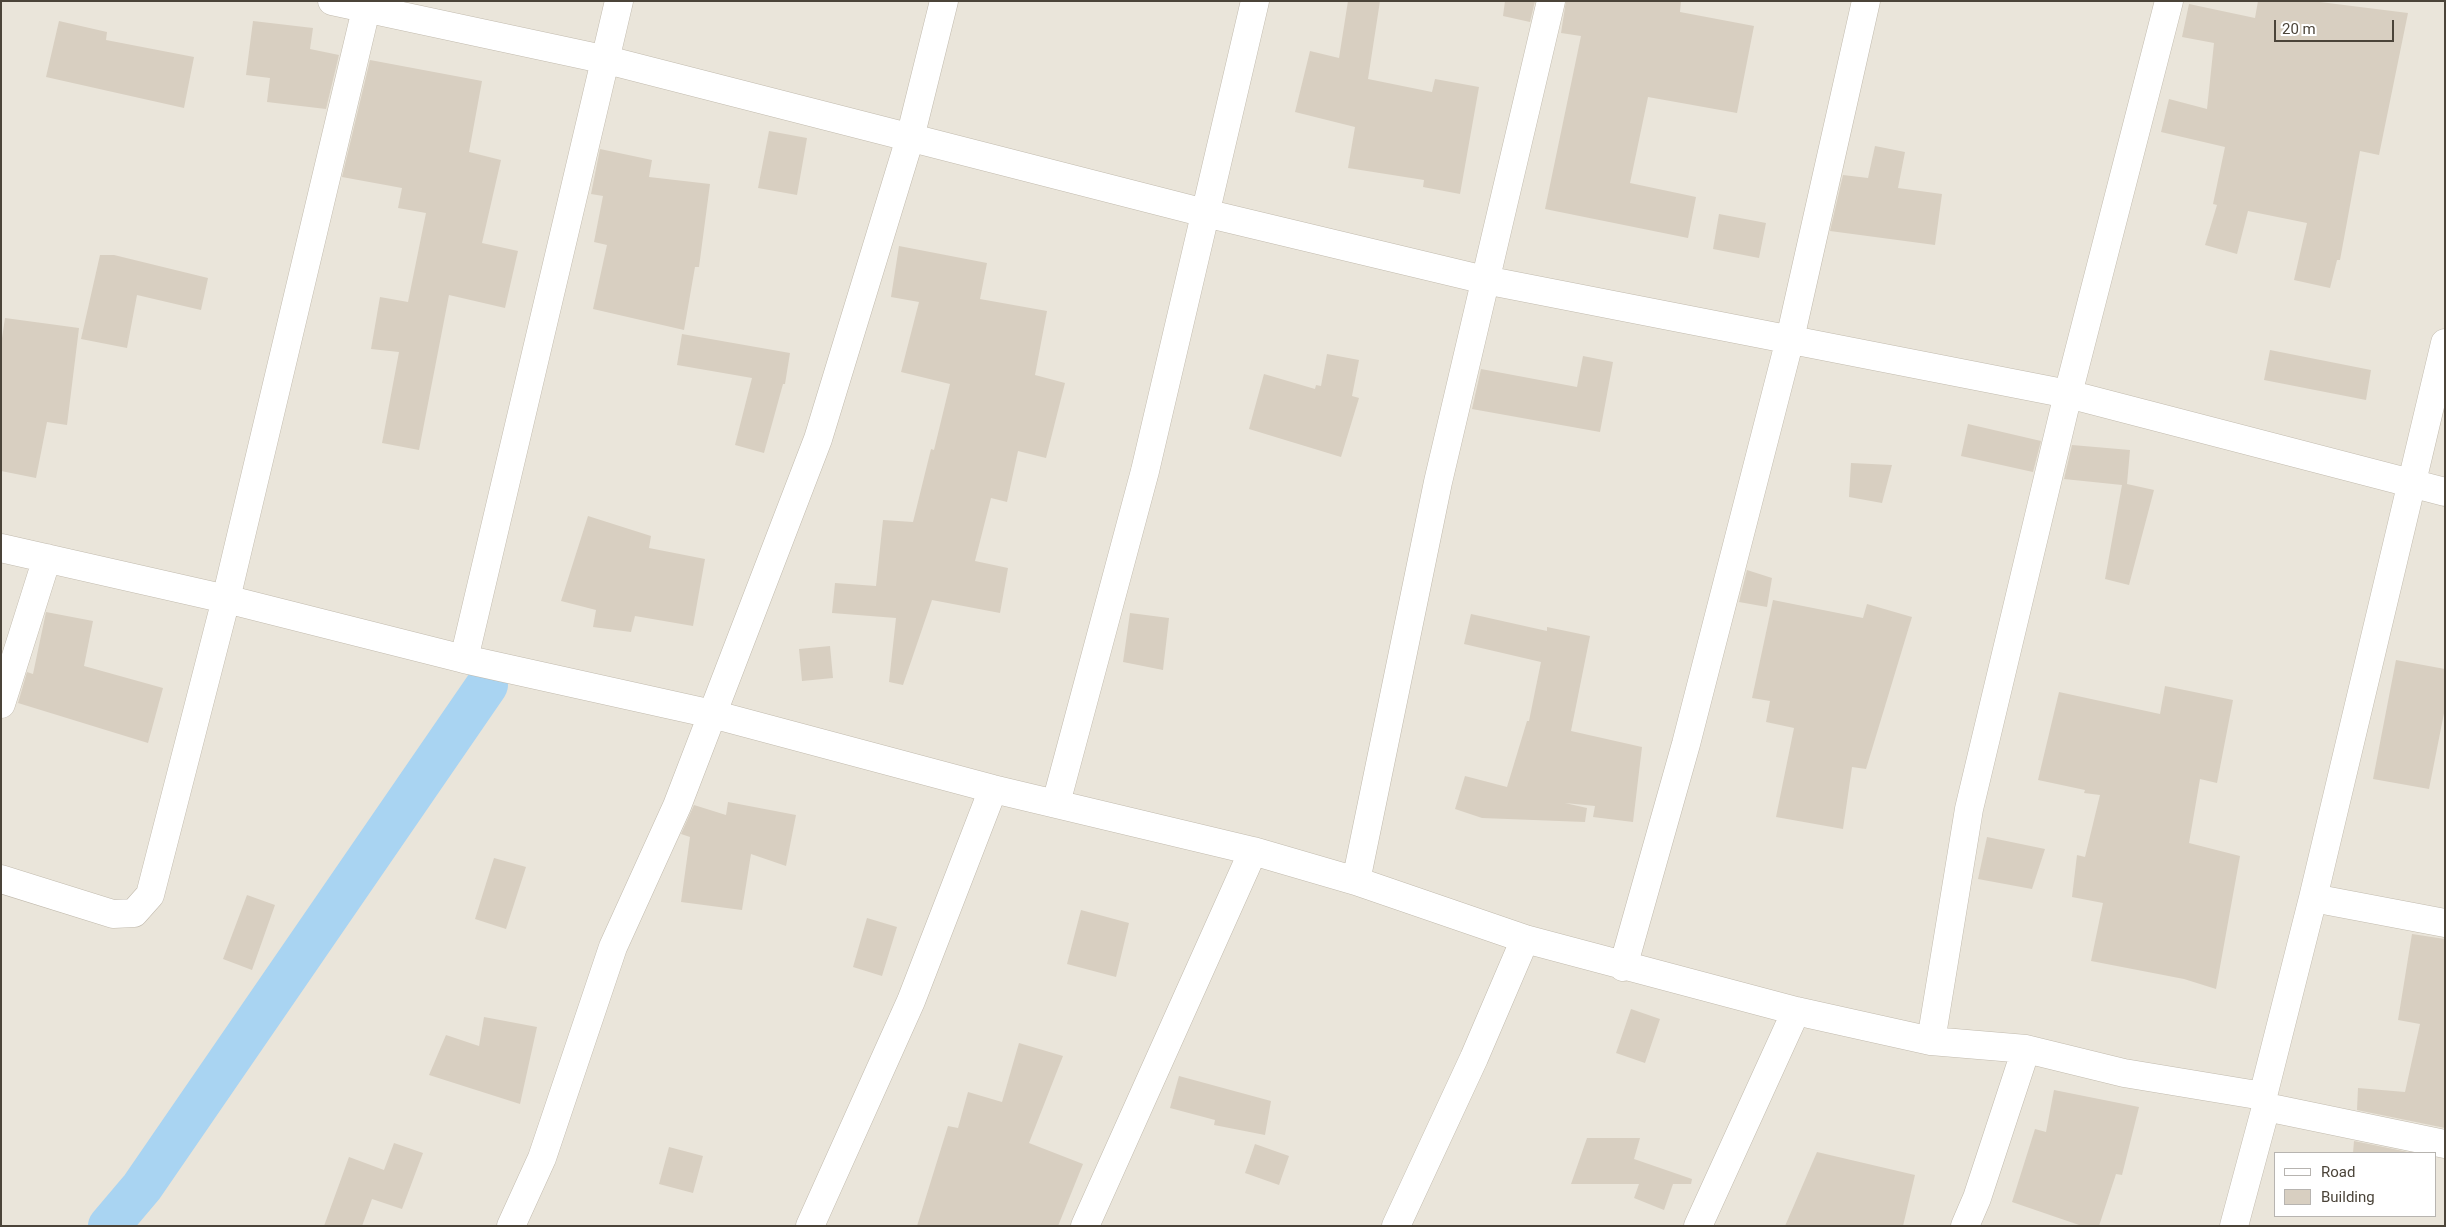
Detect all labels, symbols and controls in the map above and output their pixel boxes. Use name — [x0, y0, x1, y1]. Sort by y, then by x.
scale bar — [2276, 10, 2396, 42]
text: 20 m — [2282, 20, 2316, 38]
legend — [2274, 1152, 2436, 1217]
text: Road — [2321, 1163, 2355, 1181]
text: Building — [2321, 1188, 2375, 1206]

